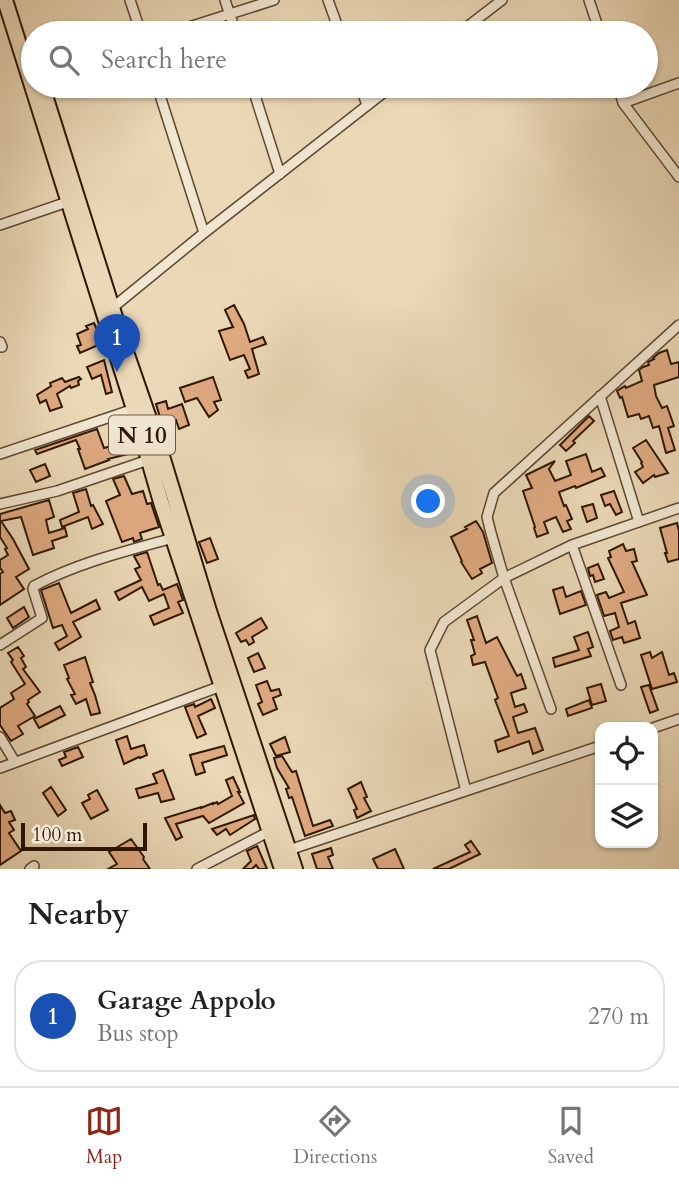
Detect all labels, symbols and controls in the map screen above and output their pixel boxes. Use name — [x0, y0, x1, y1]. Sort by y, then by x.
search box — [21, 21, 658, 98]
icon: search — [45, 41, 83, 79]
text: Search here — [101, 42, 227, 77]
pin: 1 — [94, 314, 140, 372]
road number: N 10 — [109, 416, 175, 454]
your location — [411, 484, 445, 518]
map controls — [595, 722, 658, 848]
button: locate — [595, 722, 658, 785]
button: layers — [595, 785, 658, 848]
scale bar — [21, 820, 147, 852]
text: 100 m — [32, 822, 82, 848]
text: Nearby — [28, 894, 129, 935]
text: Garage Appolo — [97, 983, 276, 1018]
text: 1 — [47, 1001, 59, 1032]
text: 270 m — [588, 1001, 649, 1032]
text: Bus stop — [97, 1018, 179, 1049]
tab: Map — [85, 1102, 123, 1170]
tab: Directions — [294, 1102, 377, 1170]
tab: Saved — [548, 1102, 594, 1170]

